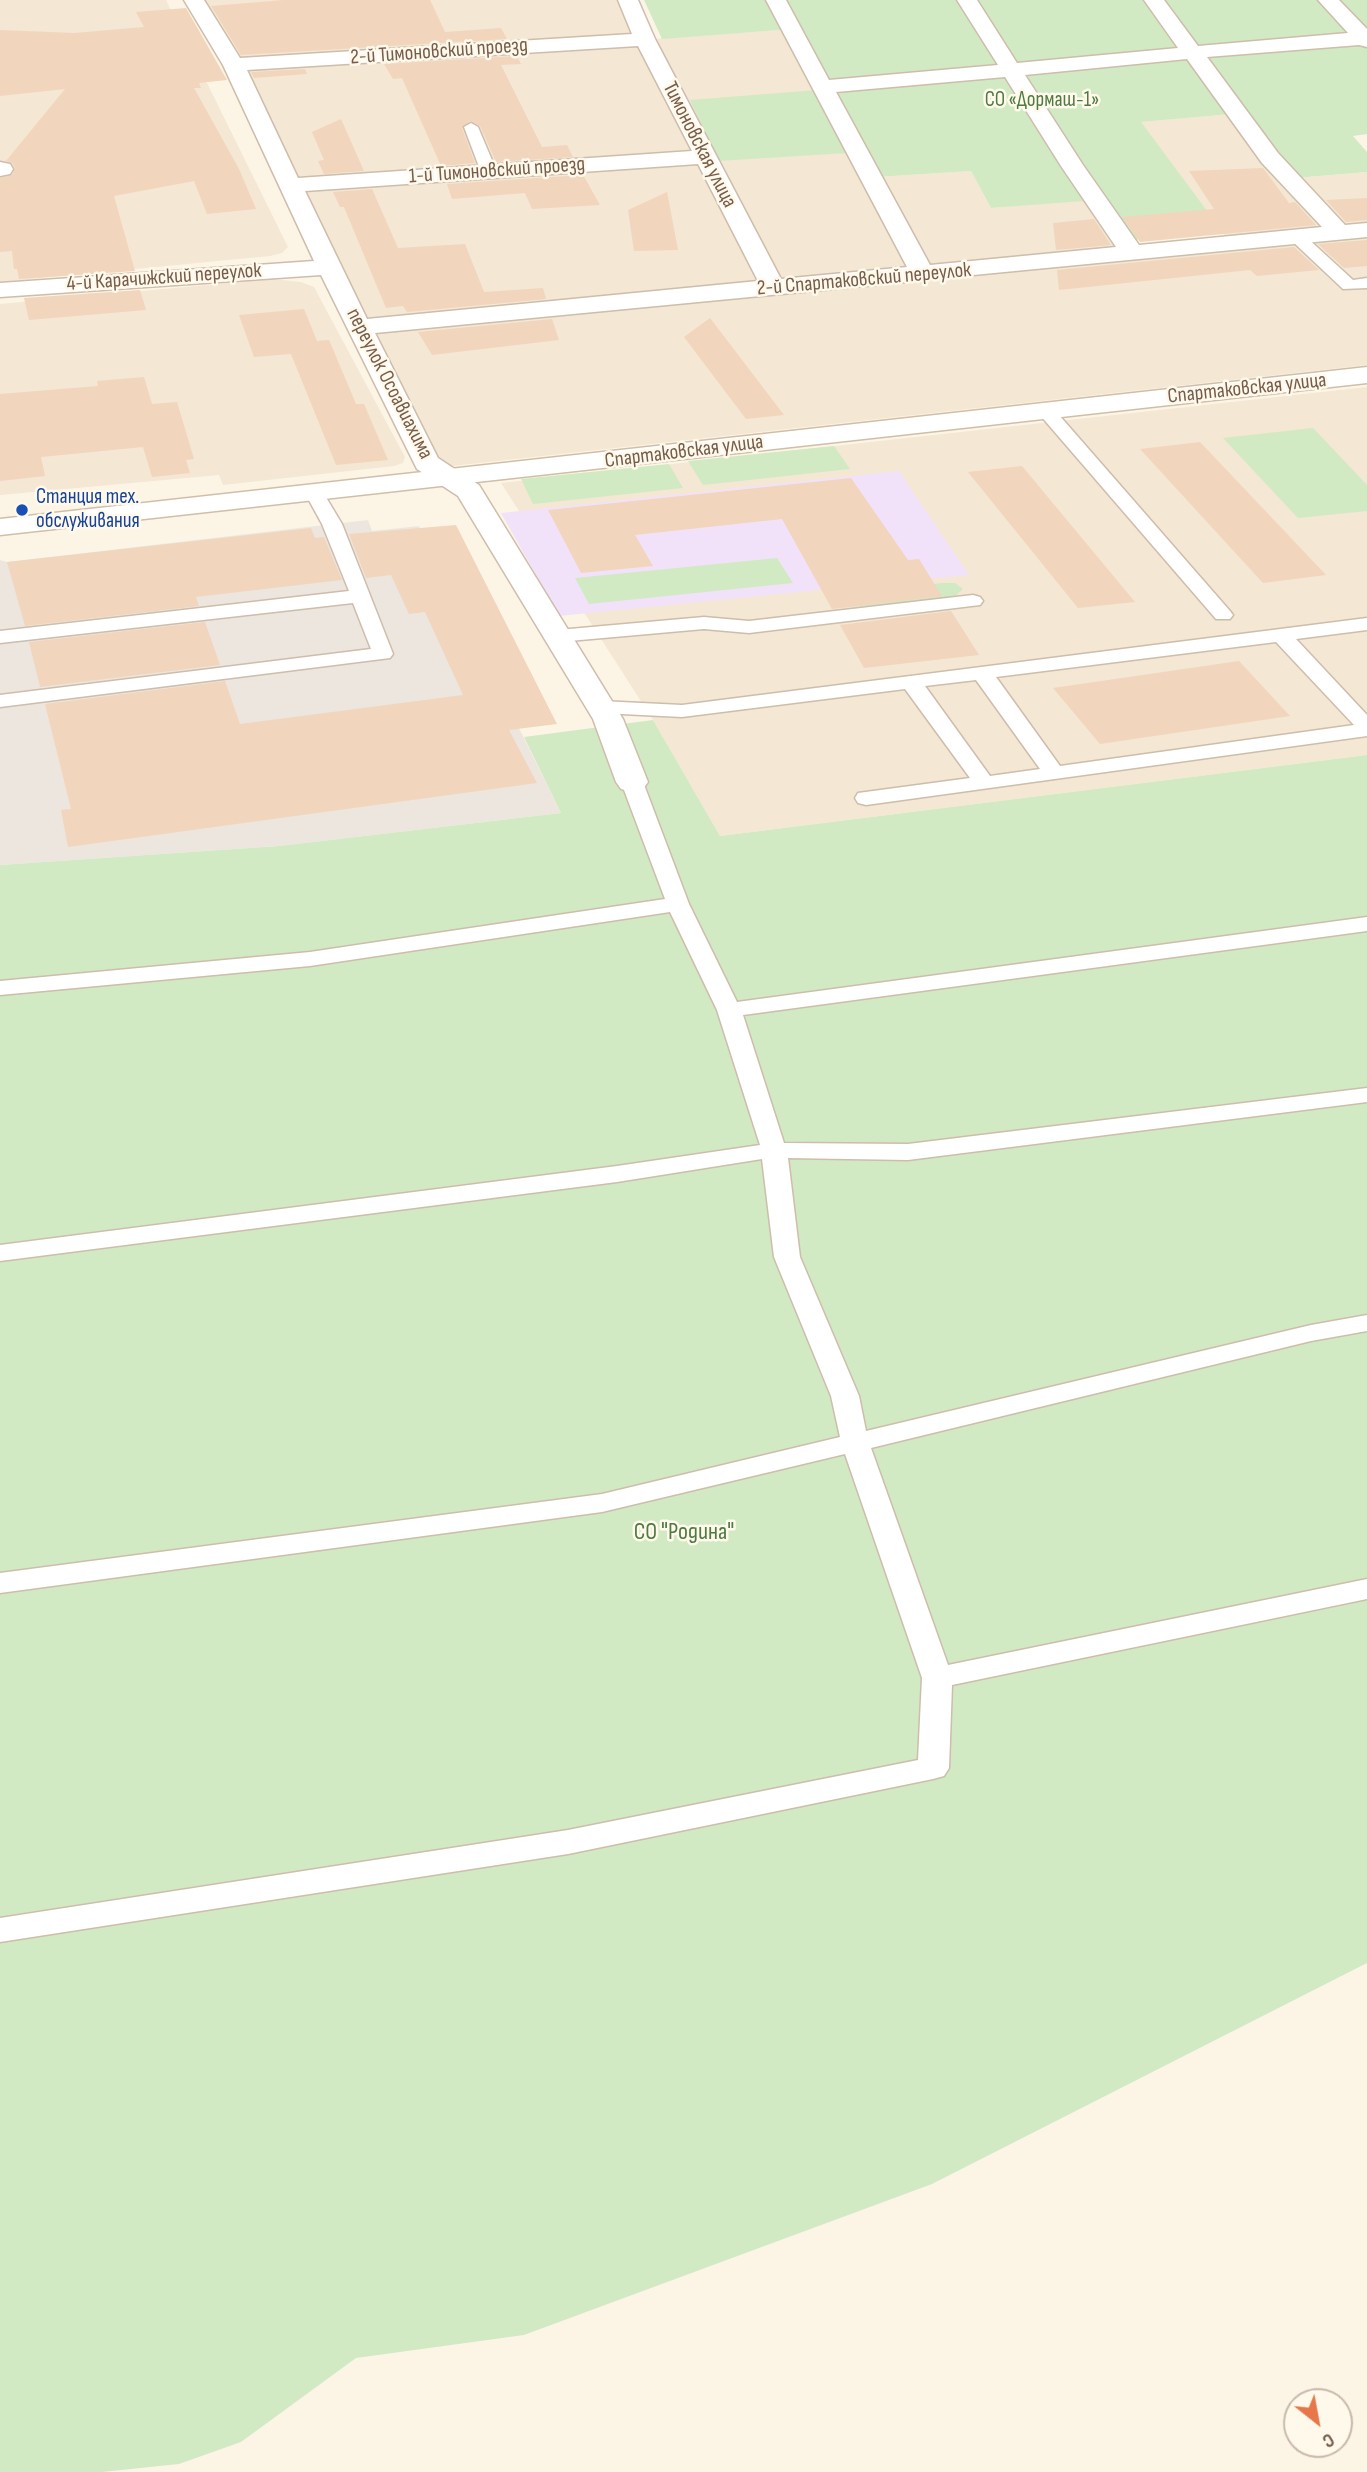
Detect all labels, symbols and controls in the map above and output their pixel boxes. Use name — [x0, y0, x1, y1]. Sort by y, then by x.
street label: 2-й Тимоновский проезд — [349, 33, 529, 71]
street label: Тимоновская улица — [656, 78, 742, 212]
park label: СО «Дормаш-1» — [985, 88, 1099, 114]
street label: 1-й Тимоновский проезд — [408, 152, 586, 190]
street label: 2-й Спартаковский переулок — [756, 258, 972, 302]
street label: 4-й Карачижский переулок — [66, 259, 262, 297]
street label: переулок Осоавиахима — [340, 304, 438, 464]
street label: Спартаковская улица — [1166, 368, 1328, 410]
street label: Спартаковская улица — [603, 430, 765, 474]
place label: Станция тех. обслуживания — [36, 485, 140, 535]
marker: Станция тех. обслуживания — [14, 502, 30, 518]
park label: СО "Родина" — [634, 1519, 734, 1547]
north arrow — [1283, 2388, 1353, 2458]
text: С — [1318, 2427, 1338, 2452]

